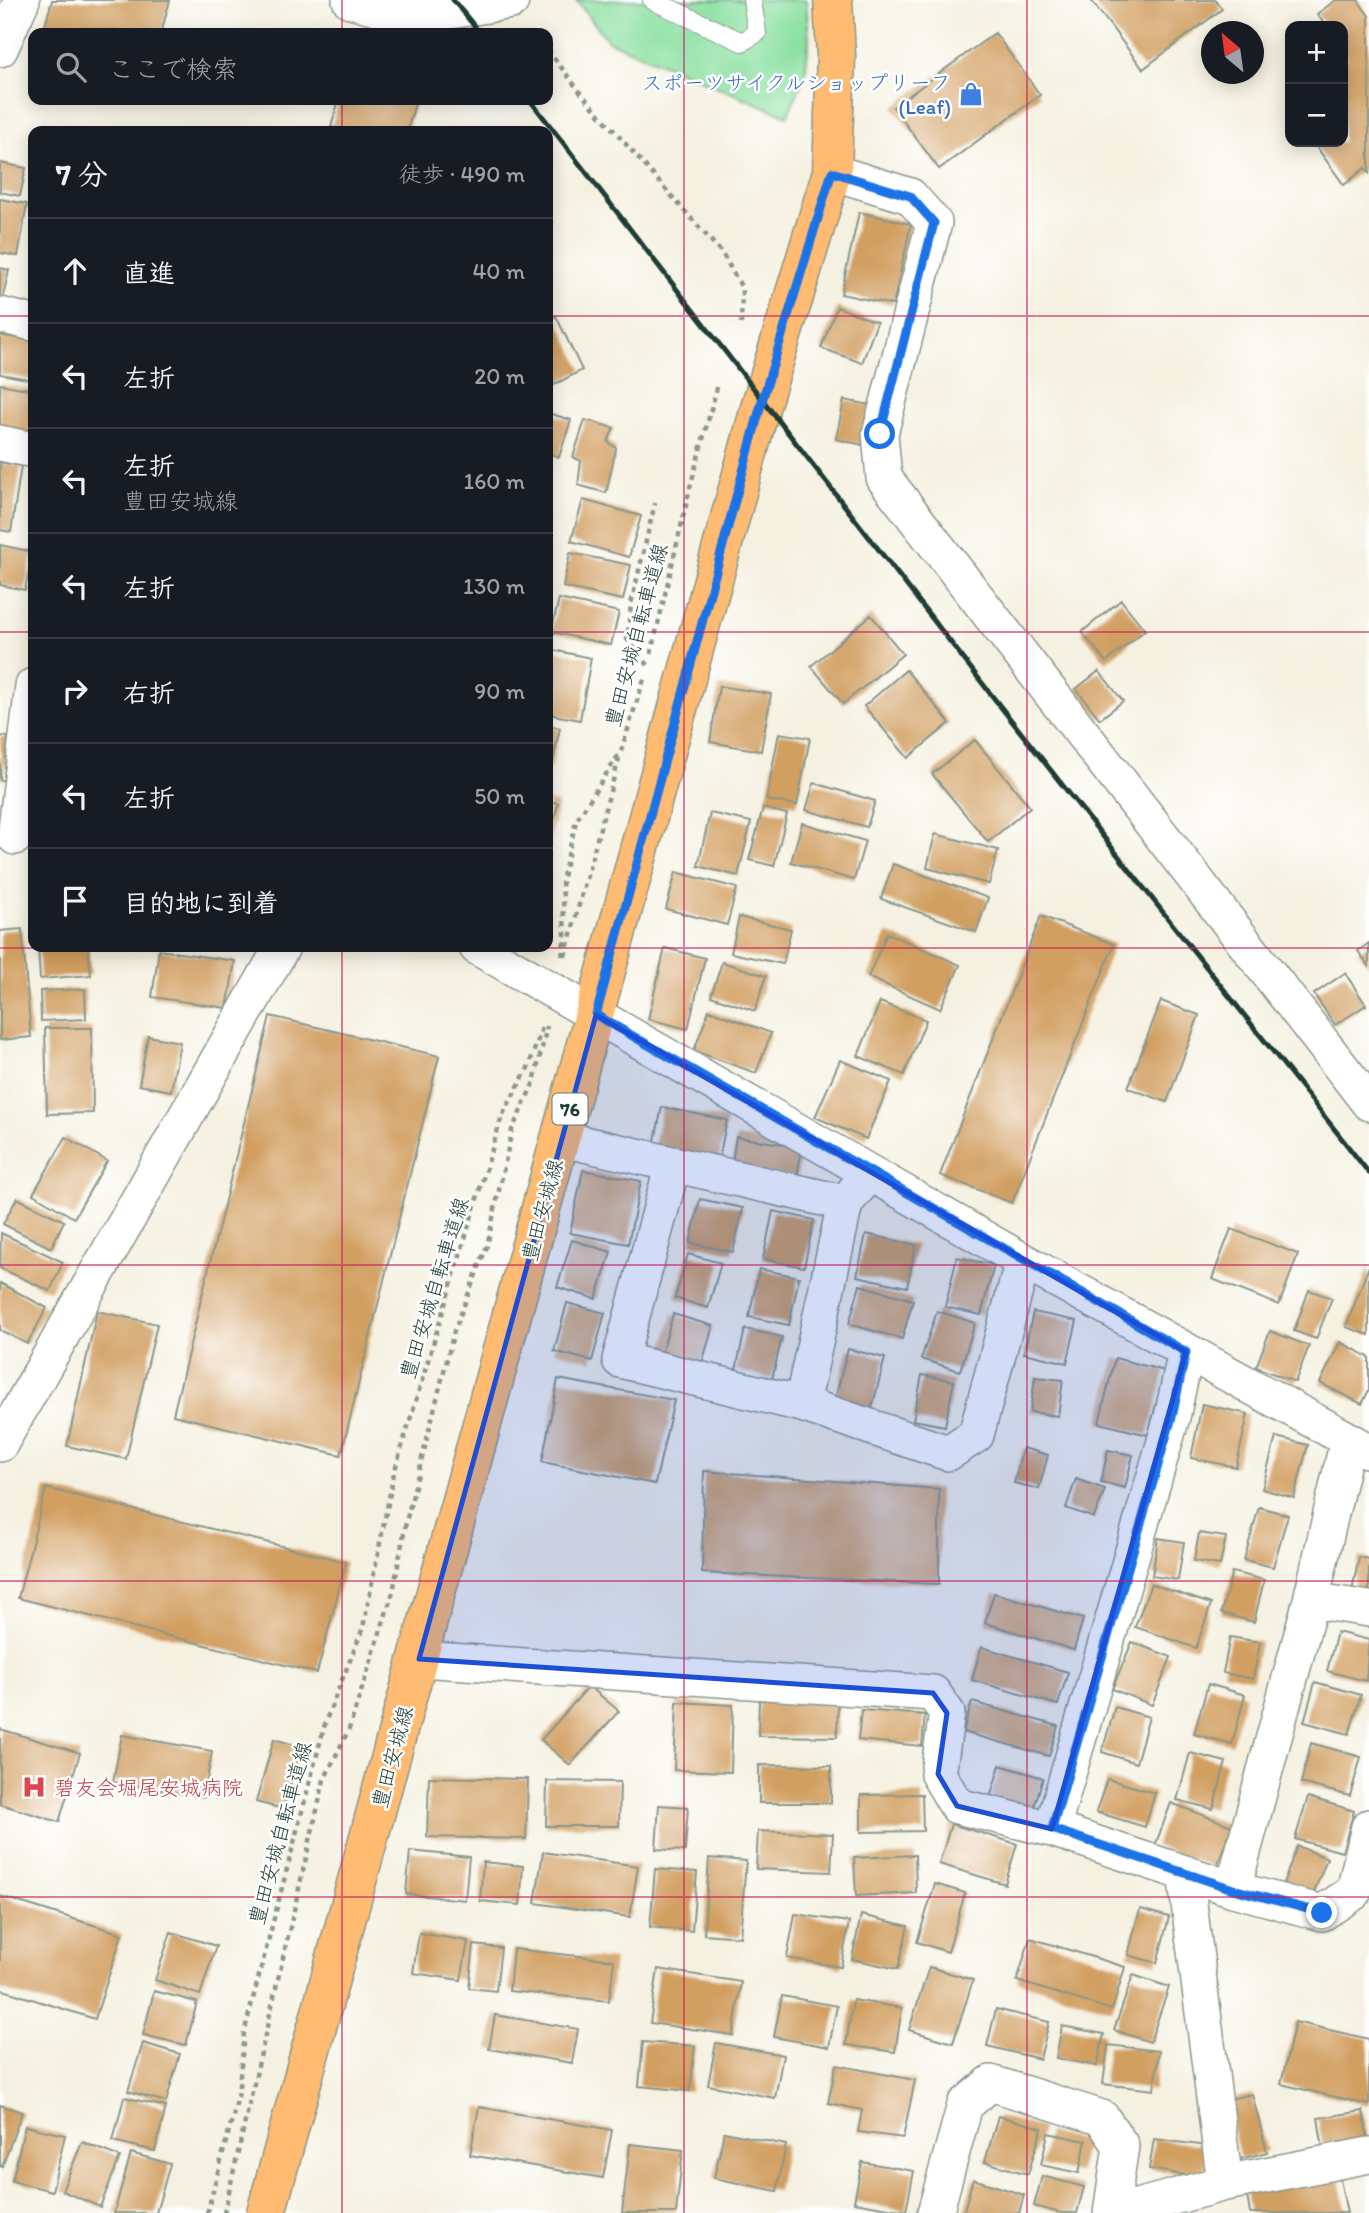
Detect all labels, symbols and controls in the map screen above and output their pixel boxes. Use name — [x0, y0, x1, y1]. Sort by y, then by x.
north arrow — [1201, 21, 1264, 84]
map controls — [1285, 21, 1348, 147]
button: + — [1285, 21, 1348, 84]
search box — [28, 28, 553, 105]
icon: search — [52, 48, 90, 86]
text: ここで検索 — [108, 53, 238, 85]
place label: スポーツサイクルショップリーフ (Leaf) — [641, 70, 951, 119]
shop icon: スポーツサイクルショップリーフ (Leaf) — [957, 80, 985, 108]
button: − — [1285, 84, 1348, 147]
text: 7 分 — [56, 156, 108, 193]
text: 徒歩 · 490 m — [399, 160, 525, 188]
icon: ahead — [56, 252, 94, 290]
text: 直進 — [123, 257, 175, 289]
text: 40 m — [472, 257, 525, 285]
icon: left — [56, 357, 94, 395]
text: 左折 — [123, 362, 175, 394]
text: 20 m — [474, 362, 525, 390]
route start — [864, 418, 895, 449]
text: 左折 — [123, 450, 175, 482]
icon: left — [56, 462, 94, 500]
text: 160 m — [463, 467, 525, 495]
text: 豊田安城線 — [123, 487, 238, 515]
street label: 豊田安城自転車道線 — [599, 540, 673, 730]
icon: left — [56, 567, 94, 605]
text: 左折 — [123, 572, 175, 604]
text: 130 m — [463, 572, 525, 600]
icon: right — [56, 672, 94, 710]
text: 右折 — [123, 677, 175, 709]
text: 90 m — [474, 677, 525, 705]
icon: left — [56, 777, 94, 815]
text: 左折 — [123, 782, 175, 814]
text: 50 m — [474, 782, 525, 810]
icon: arrive — [56, 882, 94, 920]
text: 目的地に到着 — [123, 887, 279, 919]
road number: 76 — [552, 1093, 588, 1124]
street label: 豊田安城線 — [516, 1156, 568, 1264]
street label: 豊田安城自転車道線 — [394, 1194, 474, 1382]
street label: 豊田安城線 — [366, 1703, 418, 1811]
street label: 豊田安城自転車道線 — [243, 1738, 317, 1928]
hospital icon: 碧友会堀尾安城病院 — [20, 1773, 48, 1801]
place label: 碧友会堀尾安城病院 — [54, 1775, 243, 1800]
route end — [1306, 1897, 1337, 1928]

